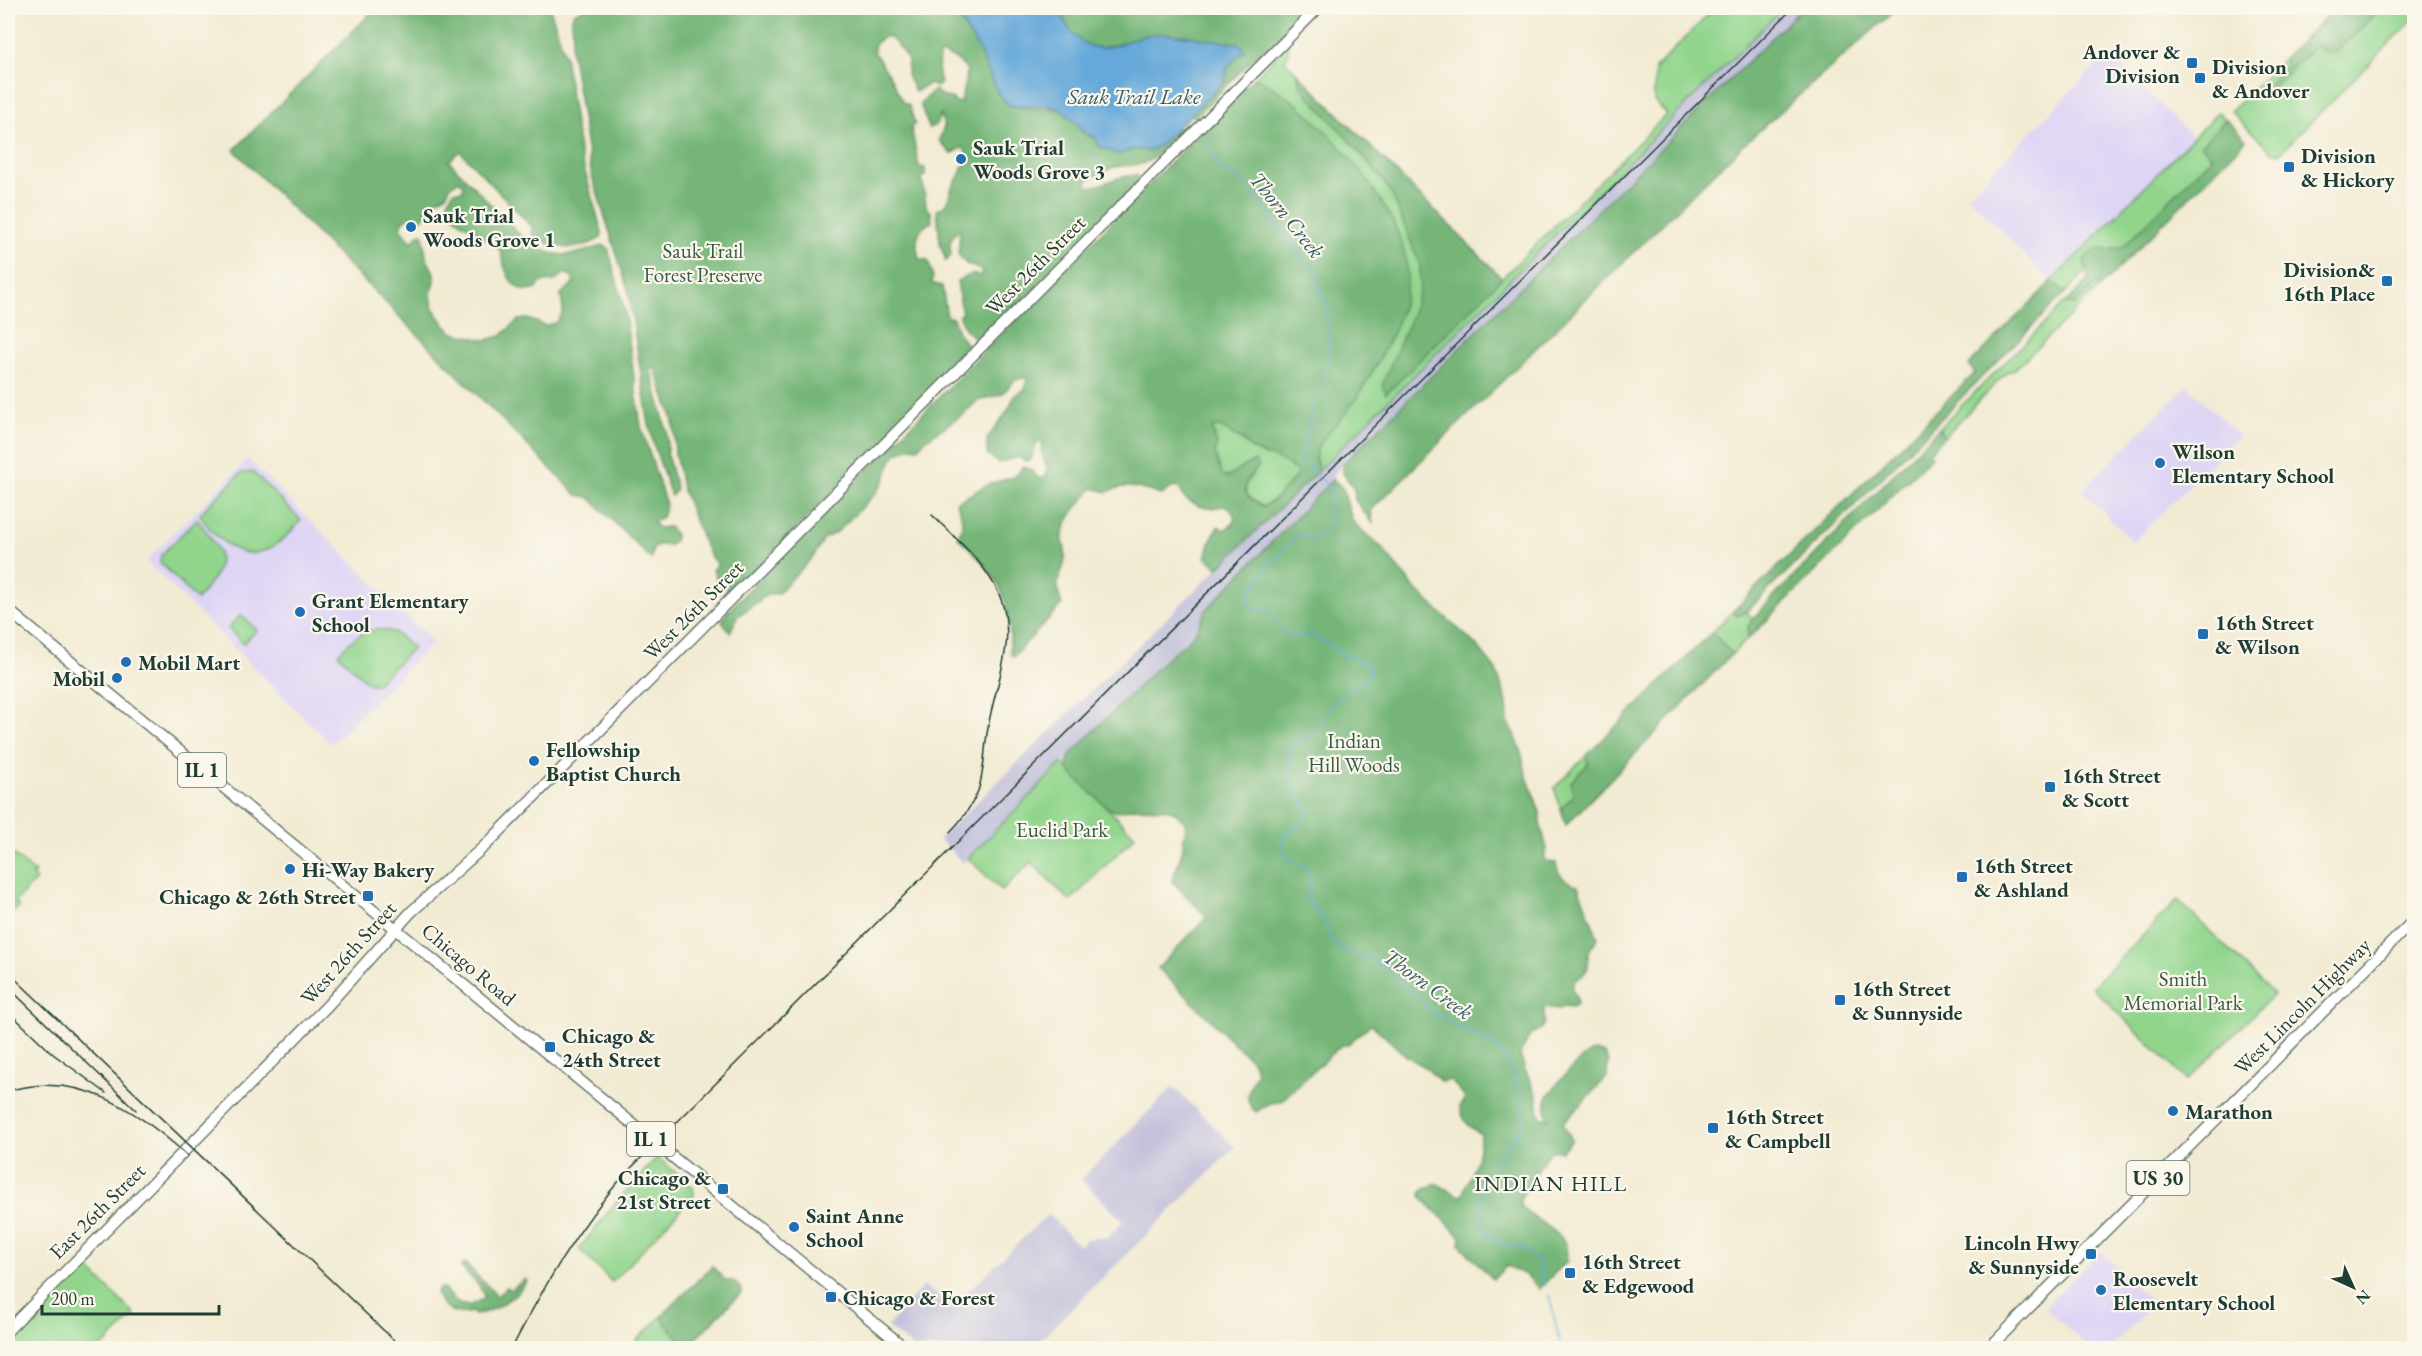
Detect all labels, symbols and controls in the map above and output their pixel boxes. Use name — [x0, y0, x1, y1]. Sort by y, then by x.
place label: Andover & Division — [2081, 38, 2180, 89]
place label: Division & Andover — [2212, 53, 2310, 104]
marker: Andover & Division — [2185, 56, 2199, 70]
marker: Division & Andover — [2193, 71, 2207, 85]
water label: Sauk Trail Lake — [1067, 82, 1201, 111]
place label: Sauk Trial Woods Grove 3 — [973, 134, 1105, 185]
place label: Division & Hickory — [2301, 142, 2396, 193]
marker: Sauk Trial Woods Grove 3 — [954, 152, 968, 166]
marker: Division & Hickory — [2282, 160, 2296, 174]
water label: Thorn Creek — [1243, 166, 1331, 264]
place label: Sauk Trial Woods Grove 1 — [423, 202, 555, 253]
street label: West 26th Street — [979, 209, 1091, 321]
marker: Sauk Trial Woods Grove 1 — [404, 220, 418, 234]
park label: Sauk Trail Forest Preserve — [644, 237, 762, 288]
place label: Division& 16th Place — [2283, 256, 2375, 307]
marker: Division& 16th Place — [2380, 274, 2394, 288]
place label: Wilson Elementary School — [2172, 438, 2334, 489]
marker: Wilson Elementary School — [2153, 456, 2167, 470]
street label: West 26th Street — [637, 554, 749, 666]
place label: Grant Elementary School — [312, 587, 470, 638]
marker: Grant Elementary School — [293, 605, 307, 619]
place label: 16th Street & Wilson — [2215, 609, 2314, 660]
marker: 16th Street & Wilson — [2196, 627, 2210, 641]
place label: Mobil Mart — [138, 649, 240, 676]
marker: Mobil Mart — [119, 655, 133, 669]
place label: Mobil — [53, 665, 105, 692]
marker: Mobil — [110, 671, 124, 685]
park label: Indian Hill Woods — [1308, 727, 1400, 778]
place label: Fellowship Baptist Church — [546, 736, 681, 787]
road number: IL 1 — [178, 753, 226, 787]
marker: Fellowship Baptist Church — [527, 754, 541, 768]
place label: 16th Street & Scott — [2062, 762, 2161, 813]
marker: 16th Street & Scott — [2043, 780, 2057, 794]
park label: Euclid Park — [1016, 816, 1109, 843]
place label: 16th Street & Ashland — [1974, 852, 2073, 903]
place label: Hi-Way Bakery — [302, 856, 435, 883]
marker: Hi-Way Bakery — [283, 862, 297, 876]
marker: 16th Street & Ashland — [1955, 870, 1969, 884]
place label: Chicago & 26th Street — [159, 883, 356, 910]
marker: Chicago & 26th Street — [361, 889, 375, 903]
street label: West 26th Street — [294, 895, 402, 1011]
street label: Chicago Road — [416, 917, 522, 1012]
street label: West Lincoln Highway — [2228, 931, 2377, 1080]
water label: Thorn Creek — [1377, 942, 1479, 1026]
park label: Smith Memorial Park — [2124, 965, 2244, 1016]
place label: 16th Street & Sunnyside — [1852, 975, 1963, 1026]
marker: 16th Street & Sunnyside — [1833, 993, 1847, 1007]
place label: Chicago & 24th Street — [562, 1022, 661, 1073]
marker: Chicago & 24th Street — [543, 1040, 557, 1054]
place label: Marathon — [2185, 1098, 2273, 1125]
place label: 16th Street & Campbell — [1725, 1103, 1831, 1154]
marker: Marathon — [2166, 1104, 2180, 1118]
marker: 16th Street & Campbell — [1706, 1121, 1720, 1135]
road number: IL 1 — [627, 1122, 675, 1156]
street label: East 26th Street — [43, 1157, 151, 1265]
road number: US 30 — [2126, 1161, 2190, 1195]
place label: Chicago & 21st Street — [616, 1164, 711, 1215]
district label: INDIAN HILL — [1474, 1169, 1628, 1198]
marker: Chicago & 21st Street — [716, 1182, 730, 1196]
place label: Saint Anne School — [806, 1202, 904, 1253]
marker: Saint Anne School — [787, 1220, 801, 1234]
place label: Lincoln Hwy & Sunnyside — [1964, 1229, 2080, 1280]
marker: Lincoln Hwy & Sunnyside — [2084, 1247, 2098, 1261]
place label: 16th Street & Edgewood — [1582, 1248, 1695, 1299]
north arrow — [2323, 1257, 2383, 1317]
place label: Roosevelt Elementary School — [2113, 1265, 2275, 1316]
marker: 16th Street & Edgewood — [1563, 1266, 1577, 1280]
scale bar — [42, 1278, 219, 1316]
marker: Roosevelt Elementary School — [2094, 1283, 2108, 1297]
place label: Chicago & Forest — [843, 1284, 995, 1311]
text: N — [2351, 1285, 2375, 1309]
text: 200 m — [51, 1287, 95, 1310]
marker: Chicago & Forest — [824, 1290, 838, 1304]

